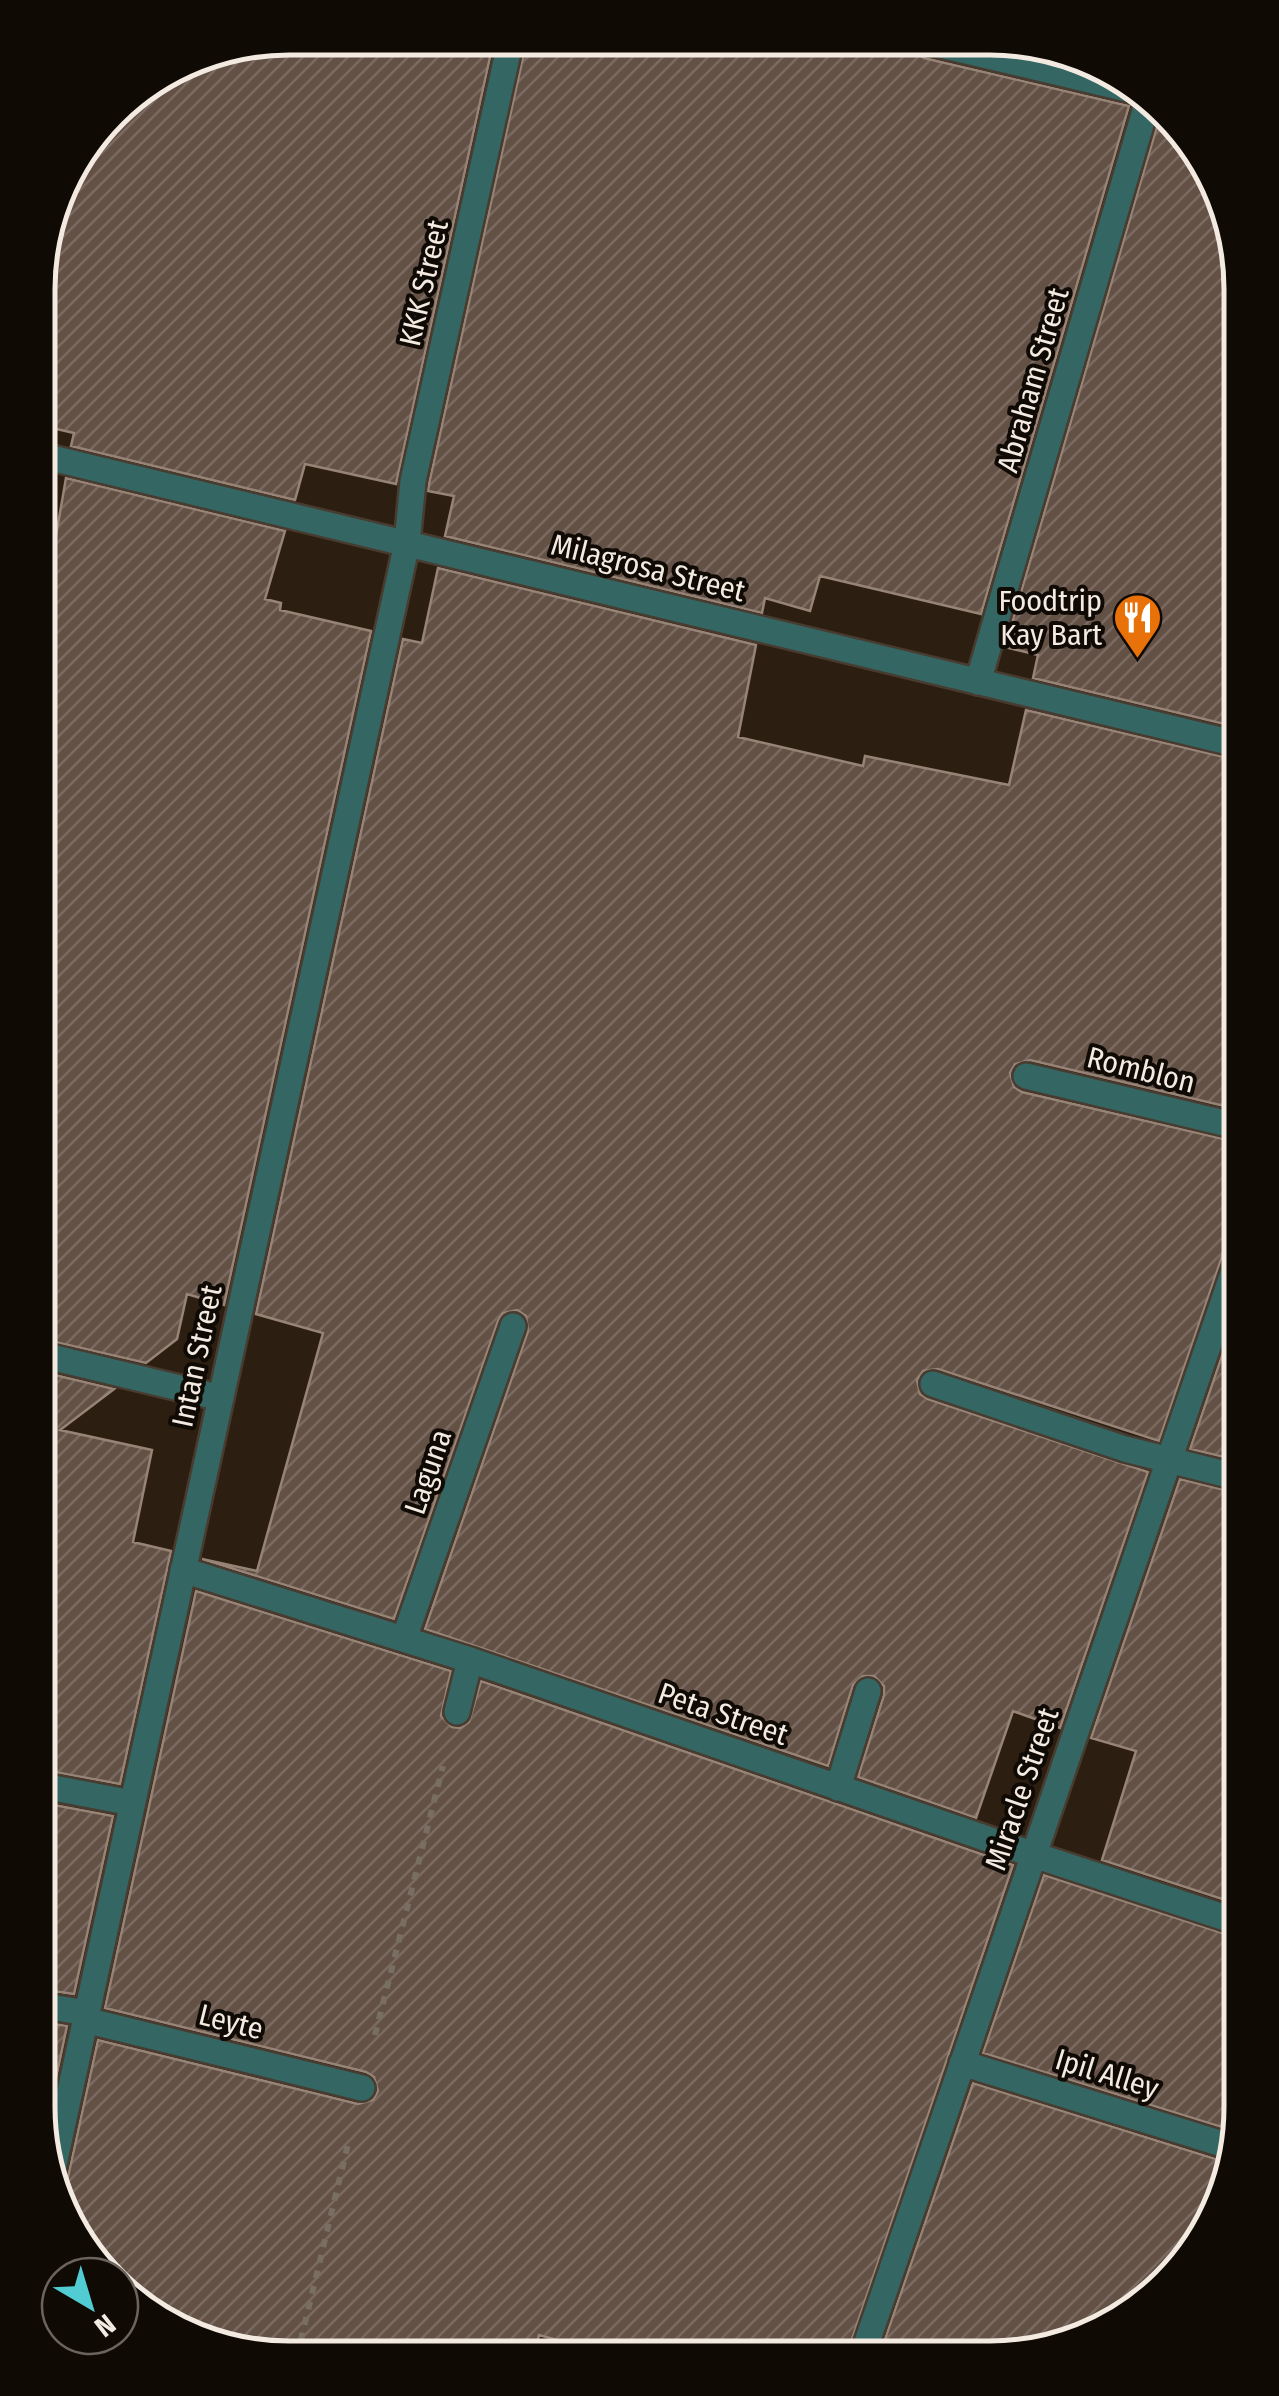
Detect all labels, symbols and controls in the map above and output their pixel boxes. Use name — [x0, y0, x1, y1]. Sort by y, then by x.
street label: KKK Street — [392, 216, 456, 350]
street label: Abraham Street — [989, 283, 1077, 476]
street label: Milagrosa Street — [547, 526, 749, 610]
place label: Foodtrip Kay Bart — [998, 583, 1102, 653]
restaurant icon: Foodtrip Kay Bart — [1111, 592, 1163, 660]
street label: Romblon — [1083, 1039, 1199, 1101]
street label: Intan Street — [164, 1281, 230, 1430]
street label: Laguna — [397, 1425, 459, 1519]
street label: Peta Street — [653, 1675, 793, 1753]
street label: Miracle Street — [977, 1703, 1067, 1875]
street label: Leyte — [195, 1997, 267, 2047]
street label: Ipil Alley — [1051, 2041, 1163, 2107]
north arrow — [40, 2256, 140, 2356]
text: N — [88, 2307, 122, 2343]

